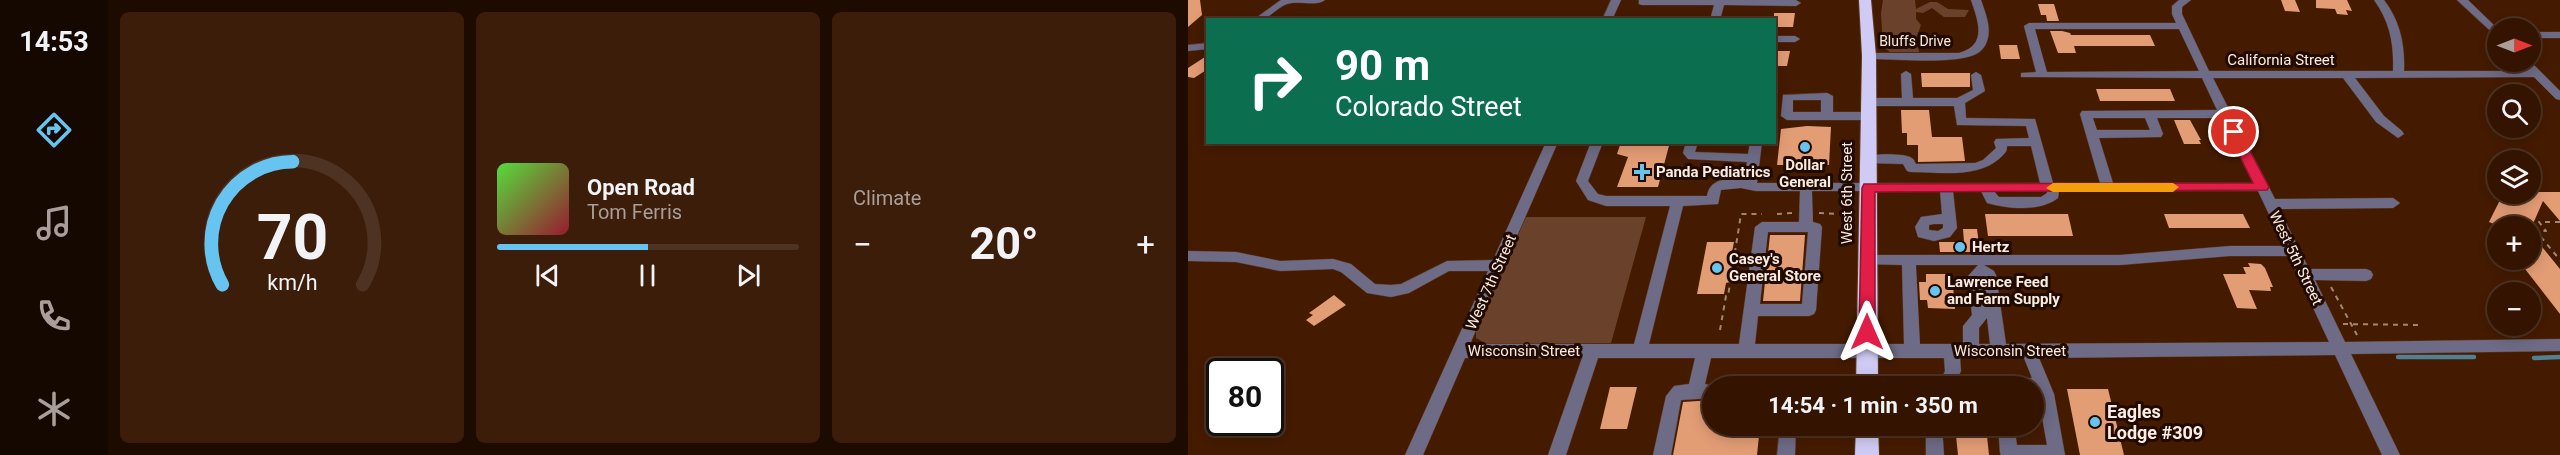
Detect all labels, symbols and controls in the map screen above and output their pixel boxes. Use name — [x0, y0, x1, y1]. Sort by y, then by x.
north arrow — [2487, 18, 2541, 72]
map controls — [2487, 18, 2541, 336]
text: 14:53 — [19, 26, 89, 58]
street label: Bluffs Drive — [1879, 33, 1951, 49]
text: 90 m — [1335, 41, 1430, 90]
icon: right — [1236, 42, 1314, 120]
street label: California Street — [2227, 51, 2335, 69]
button: search — [2487, 84, 2541, 138]
text: Colorado Street — [1335, 91, 1522, 123]
pin — [2208, 106, 2259, 157]
icon: directions — [33, 109, 75, 151]
icon: arrive — [2217, 115, 2250, 148]
marker: Dollar General — [1798, 140, 1812, 154]
street label: West 6th Street — [1838, 142, 1856, 244]
button: layers — [2487, 150, 2541, 204]
place label: Dollar General — [1779, 156, 1831, 191]
marker: Panda Pediatrics — [1633, 163, 1651, 181]
place label: Panda Pediatrics — [1656, 163, 1771, 181]
text: Open Road — [587, 175, 695, 200]
text: Climate — [853, 186, 921, 210]
text: Tom Ferris — [587, 200, 682, 224]
text: 70 — [256, 201, 328, 274]
icon: music — [33, 202, 75, 244]
street label: West 5th Street — [2265, 208, 2327, 308]
button: + — [2487, 216, 2541, 270]
text: 20° — [969, 217, 1039, 270]
text: − — [853, 225, 872, 264]
text: + — [1136, 225, 1155, 264]
street label: West 7th Street — [1462, 232, 1520, 332]
place label: Hertz — [1972, 238, 2010, 256]
marker: Hertz — [1953, 240, 1967, 254]
place label: Casey's General Store — [1729, 250, 1821, 285]
icon: previous — [531, 259, 564, 292]
icon: pause — [631, 259, 664, 292]
icon: next — [732, 259, 765, 292]
marker: Casey's General Store — [1710, 261, 1724, 275]
text: km/h — [267, 270, 317, 295]
place label: Lawrence Feed and Farm Supply — [1947, 273, 2060, 308]
button: − — [2487, 282, 2541, 336]
marker: Lawrence Feed and Farm Supply — [1928, 284, 1942, 298]
icon: phone — [33, 295, 75, 337]
position arrow — [1835, 300, 1899, 364]
street label: Wisconsin Street — [1468, 342, 1580, 360]
street label: Wisconsin Street — [1954, 342, 2066, 360]
speed limit sign: 80 — [1206, 358, 1284, 436]
icon: climate — [33, 388, 75, 430]
text: 14:54 · 1 min · 350 m — [1768, 393, 1978, 418]
place label: Eagles Lodge #309 — [2107, 401, 2203, 443]
marker: Eagles Lodge #309 — [2088, 415, 2102, 429]

